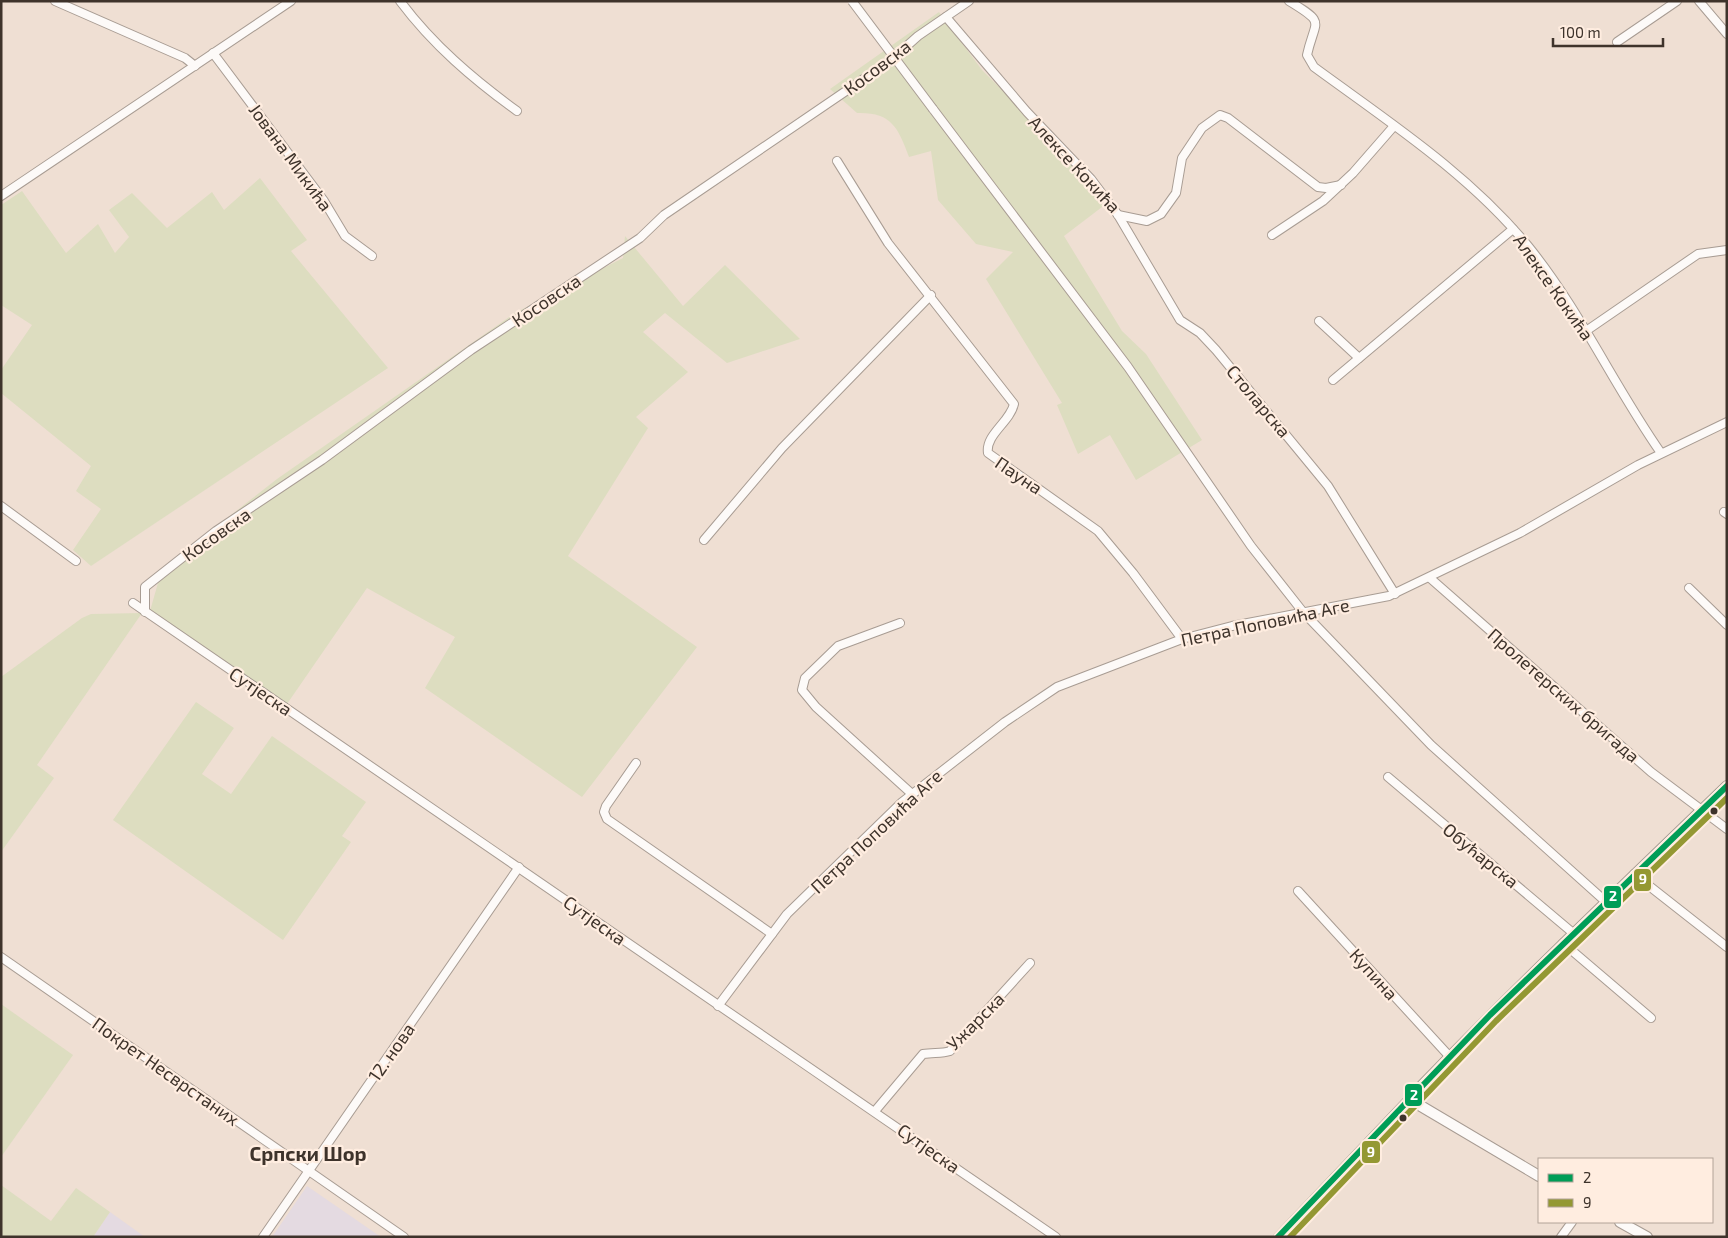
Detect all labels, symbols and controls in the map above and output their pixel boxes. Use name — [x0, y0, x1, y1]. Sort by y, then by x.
scale bar — [1553, 15, 1663, 47]
text: 100 m — [1560, 23, 1601, 41]
street label: Косовска — [839, 35, 915, 99]
street label: Јована Микића — [245, 99, 337, 215]
street label: Алексе Кокића — [1024, 111, 1126, 217]
street label: Алексе Кокића — [1509, 230, 1599, 344]
street label: Косовска — [507, 269, 585, 331]
street label: Столарска — [1222, 360, 1296, 442]
street label: Пауна — [991, 451, 1047, 499]
street label: Косовска — [178, 503, 254, 565]
street label: Петра Поповића Аге — [1179, 593, 1351, 651]
street label: Пролетерских бригада — [1484, 623, 1644, 767]
street label: Сутјеска — [225, 662, 297, 720]
street label: Петра Поповића Аге — [806, 764, 946, 898]
unlabelled marker — [1709, 806, 1719, 816]
street label: Обућарска — [1439, 818, 1523, 892]
line badge: 9 — [1633, 868, 1652, 892]
text: 9 — [1639, 870, 1647, 887]
line badge: 2 — [1603, 885, 1622, 909]
text: 2 — [1609, 887, 1617, 904]
street label: Сутјеска — [560, 891, 630, 949]
street label: Купина — [1345, 944, 1403, 1004]
street label: Ужарска — [941, 987, 1009, 1055]
street label: Покрет Несврстаних — [88, 1012, 244, 1130]
street label: 12. нова — [363, 1019, 419, 1085]
line badge: 2 — [1404, 1083, 1423, 1107]
text: 2 — [1410, 1086, 1418, 1103]
unlabelled marker — [1398, 1113, 1408, 1123]
street label: Сутјеска — [894, 1119, 964, 1177]
line badge: 9 — [1361, 1140, 1381, 1164]
district label: Српски Шор — [249, 1141, 367, 1165]
text: 9 — [1367, 1143, 1375, 1160]
legend — [1538, 1158, 1713, 1223]
text: 2 — [1583, 1168, 1591, 1186]
text: 9 — [1583, 1193, 1592, 1211]

